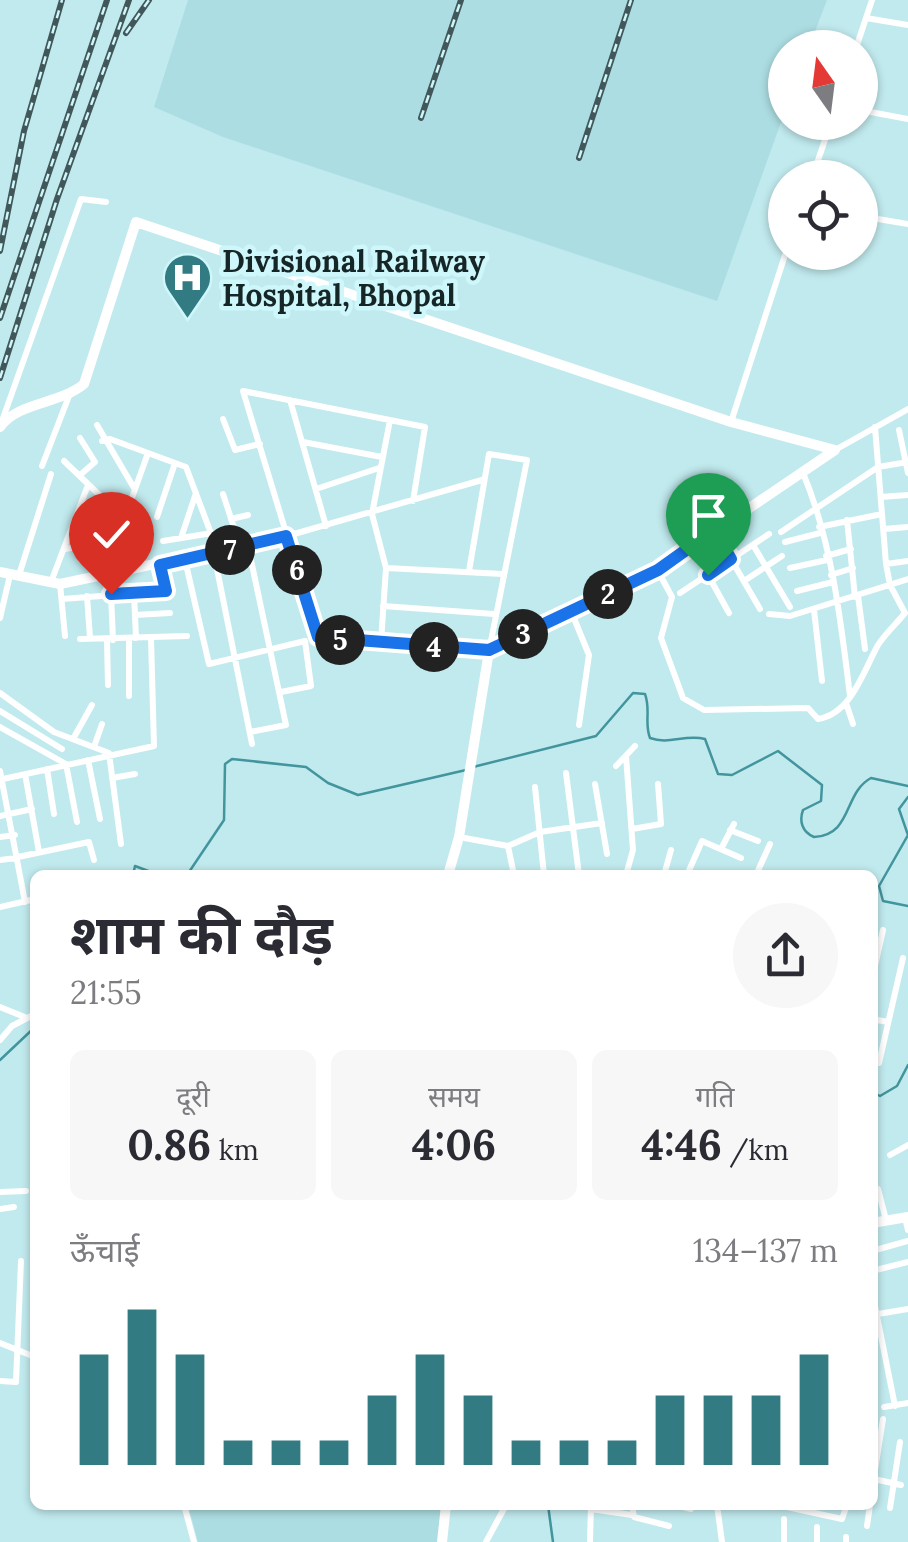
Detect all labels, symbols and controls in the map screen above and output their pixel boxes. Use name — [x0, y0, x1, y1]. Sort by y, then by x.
north arrow — [768, 30, 878, 140]
map controls — [768, 30, 878, 270]
button: locate — [768, 160, 878, 270]
place label: Divisional Railway Hospital, Bhopal — [222, 242, 485, 314]
hospital icon: Divisional Railway Hospital, Bhopal — [161, 252, 213, 320]
pin — [666, 473, 751, 576]
icon: arrive — [681, 488, 736, 543]
pin — [69, 492, 154, 595]
icon: check — [84, 507, 139, 562]
pin: 7 — [205, 525, 255, 575]
text: 7 — [223, 532, 237, 568]
pin: 6 — [272, 545, 322, 595]
text: 6 — [289, 552, 305, 588]
pin: 2 — [583, 569, 633, 619]
text: 2 — [601, 576, 615, 612]
pin: 3 — [498, 609, 548, 659]
pin: 5 — [315, 615, 365, 665]
text: 3 — [515, 616, 531, 652]
text: 5 — [332, 622, 348, 658]
pin: 4 — [409, 622, 459, 672]
text: 4 — [426, 629, 442, 665]
text: शाम की दौड़ — [70, 899, 333, 969]
button: share — [733, 903, 838, 1008]
text: 21:55 — [70, 972, 142, 1013]
text: दूरी — [176, 1079, 210, 1115]
text: समय — [428, 1079, 480, 1115]
text: गति — [696, 1079, 734, 1115]
text: 0.86 — [127, 1118, 211, 1172]
text: 4:06 — [412, 1118, 496, 1172]
text: 4:46 — [641, 1118, 722, 1172]
text: km — [211, 1132, 259, 1168]
text: /km — [722, 1132, 789, 1168]
text: ऊँचाई — [70, 1230, 139, 1271]
text: 134–137 m — [693, 1230, 838, 1271]

